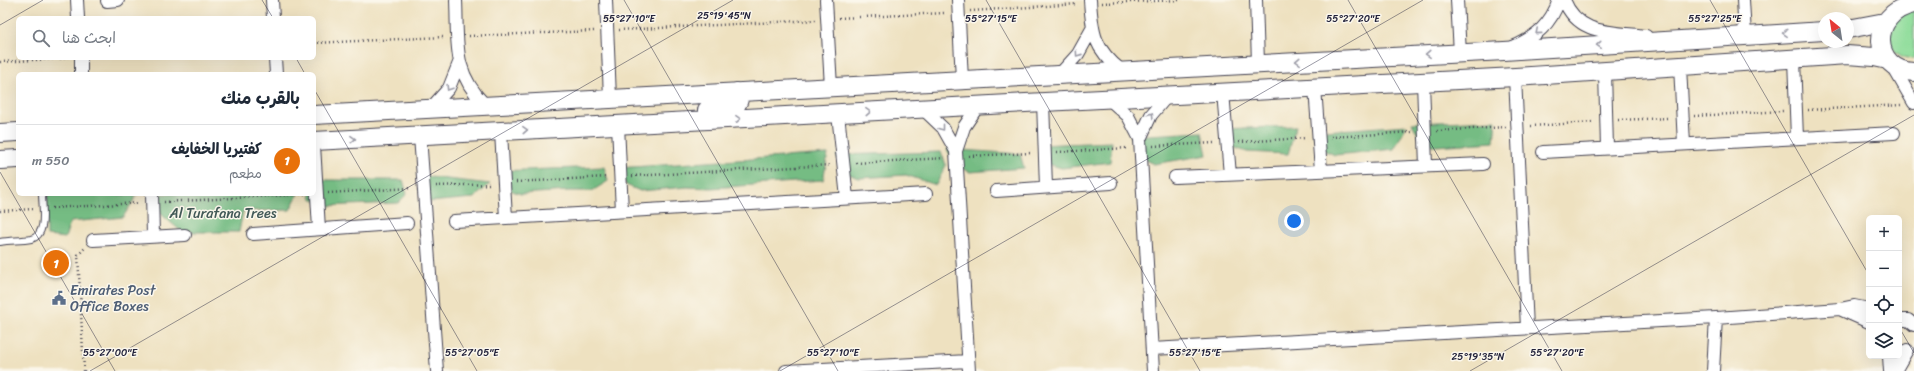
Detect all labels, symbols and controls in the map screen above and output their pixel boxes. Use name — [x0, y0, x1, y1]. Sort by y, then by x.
text: 25°19'45"N — [697, 7, 751, 25]
text: 55°27'10"E — [603, 10, 656, 28]
text: 55°27'15"E — [965, 10, 1018, 28]
text: 55°27'20"E — [1326, 10, 1381, 28]
text: 55°27'25"E — [1688, 10, 1743, 28]
north arrow — [1818, 12, 1854, 48]
search box — [16, 16, 316, 60]
text: ابحث هنا — [62, 25, 116, 51]
icon: search — [30, 27, 52, 49]
one-way arrow — [1536, 28, 1543, 35]
one-way arrow — [1782, 29, 1788, 37]
one-way arrow — [1596, 40, 1602, 49]
one-way arrow — [1075, 50, 1083, 57]
one-way arrow — [1425, 50, 1431, 59]
one-way arrow — [1295, 57, 1301, 65]
text: بالقرب منك — [221, 83, 300, 113]
one-way arrow — [446, 83, 453, 90]
one-way arrow — [865, 108, 871, 117]
one-way arrow — [1147, 112, 1154, 119]
one-way arrow — [735, 114, 741, 123]
one-way arrow — [938, 123, 945, 130]
one-way arrow — [522, 126, 528, 135]
one-way arrow — [350, 135, 356, 143]
text: كفتيريا الخفايف — [171, 136, 262, 162]
text: 550 m — [32, 149, 69, 172]
text: 1 — [284, 149, 290, 172]
text: مطعم — [229, 162, 262, 185]
park label: Al Turafana Trees — [169, 201, 277, 226]
your location — [1284, 211, 1304, 231]
map controls — [1866, 215, 1902, 359]
button: + — [1866, 215, 1902, 251]
pin: 1 — [43, 248, 69, 278]
button: − — [1866, 251, 1902, 287]
place label: Emirates Post Office Boxes — [70, 278, 157, 319]
button: locate — [1866, 287, 1902, 323]
public building icon: Emirates Post Office Boxes — [51, 290, 67, 306]
button: layers — [1866, 323, 1902, 359]
text: 55°27'00"E — [83, 344, 138, 362]
text: 55°27'05"E — [445, 344, 500, 362]
text: 55°27'10"E — [807, 344, 860, 362]
text: 55°27'15"E — [1169, 344, 1222, 362]
text: 55°27'20"E — [1530, 344, 1585, 362]
text: 25°19'35"N — [1452, 348, 1505, 366]

